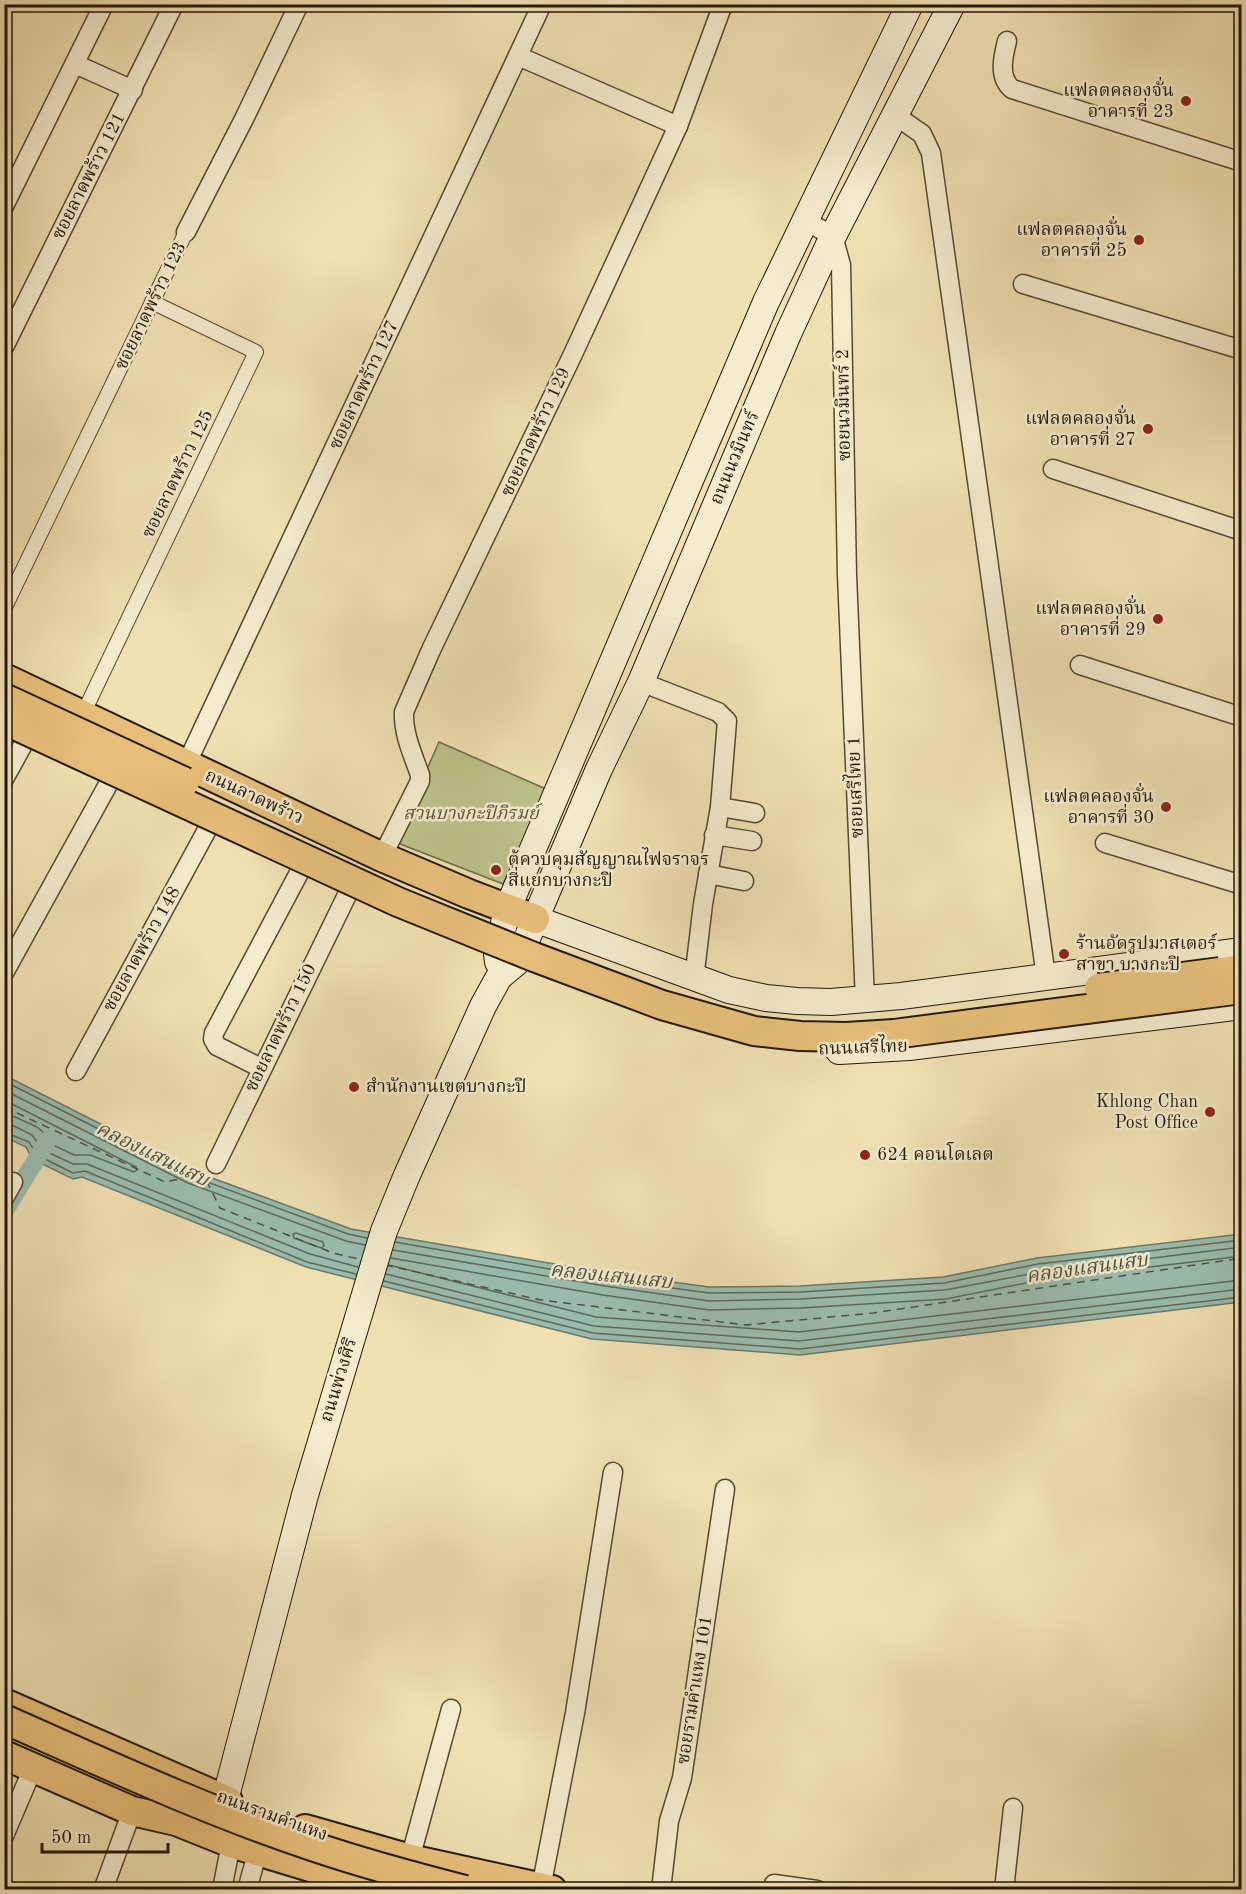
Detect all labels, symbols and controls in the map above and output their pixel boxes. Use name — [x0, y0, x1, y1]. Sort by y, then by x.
place label: แฟลตคลองจั่น อาคารที่ 23 — [1063, 76, 1174, 121]
marker: แฟลตคลองจั่น อาคารที่ 23 — [1179, 94, 1193, 108]
street label: ซอยลาดพร้าว 121 — [47, 109, 129, 242]
place label: แฟลตคลองจั่น อาคารที่ 25 — [1016, 215, 1127, 260]
marker: แฟลตคลองจั่น อาคารที่ 25 — [1132, 233, 1146, 247]
street label: ซอยลาดพร้าว 123 — [110, 238, 190, 373]
street label: ซอยลาดพร้าว 127 — [324, 317, 402, 452]
street label: ซอยนวมินทร์ 2 — [831, 349, 854, 461]
street label: ซอยลาดพร้าว 129 — [496, 364, 574, 499]
place label: แฟลตคลองจั่น อาคารที่ 27 — [1025, 404, 1136, 449]
street label: ซอยลาดพร้าว 125 — [137, 406, 217, 541]
street label: ถนนนวมินทร์ — [705, 407, 763, 507]
marker: แฟลตคลองจั่น อาคารที่ 27 — [1141, 422, 1155, 436]
place label: แฟลตคลองจั่น อาคารที่ 29 — [1035, 594, 1146, 639]
marker: แฟลตคลองจั่น อาคารที่ 29 — [1151, 612, 1165, 626]
street label: ซอยเสรีไทย 1 — [841, 736, 867, 839]
street label: ถนนลาดพร้าว — [202, 765, 307, 828]
place label: แฟลตคลองจั่น อาคารที่ 30 — [1043, 782, 1154, 827]
marker: แฟลตคลองจั่น อาคารที่ 30 — [1159, 800, 1173, 814]
park label: สวนบางกะปิภิรมย์ — [403, 802, 543, 823]
place label: ตู้ควบคุมสัญญาณไฟจราจร สี่แยกบางกะปิ — [508, 847, 709, 890]
marker: ตู้ควบคุมสัญญาณไฟจราจร สี่แยกบางกะปิ — [489, 863, 503, 877]
street label: ซอยลาดพร้าว 148 — [98, 883, 184, 1014]
place label: ร้านอัดรูปมาสเตอร์ สาขา บางกะปิ — [1076, 932, 1218, 974]
marker: ร้านอัดรูปมาสเตอร์ สาขา บางกะปิ — [1057, 947, 1071, 961]
street label: ซอยลาดพร้าว 150 — [240, 960, 320, 1095]
street label: ถนนเสรีไทย — [818, 1033, 908, 1059]
place label: สำนักงานเขตบางกะปิ — [366, 1077, 526, 1096]
marker: สำนักงานเขตบางกะปิ — [347, 1080, 361, 1094]
place label: Khlong Chan Post Office — [1096, 1093, 1198, 1132]
marker: Khlong Chan Post Office — [1203, 1105, 1217, 1119]
water label: คลองแสนแสบ — [93, 1119, 213, 1192]
place label: 624 คอนโดเลต — [877, 1141, 994, 1164]
marker: 624 คอนโดเลต — [858, 1148, 872, 1162]
water label: คลองแสนแสบ — [1025, 1250, 1151, 1287]
water label: คลองแสนแสบ — [549, 1261, 674, 1294]
street label: ถนนพ่วงศิริ — [316, 1335, 360, 1424]
street label: ซอยรามคำแหง 101 — [673, 1614, 716, 1766]
street label: ถนนรามคำแหง — [214, 1787, 330, 1844]
scale bar — [42, 1816, 168, 1854]
text: 50 m — [51, 1829, 91, 1847]

